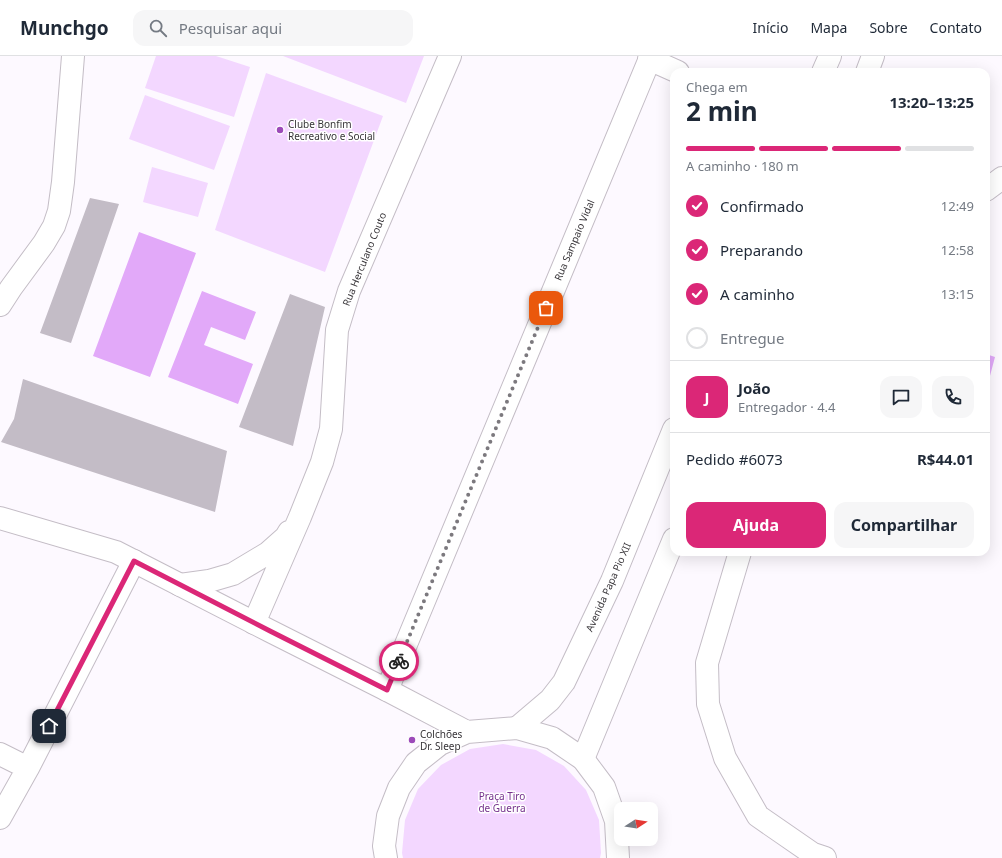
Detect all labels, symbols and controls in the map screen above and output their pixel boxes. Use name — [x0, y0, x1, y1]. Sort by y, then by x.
search box — [133, 10, 413, 46]
text: Munchgo — [20, 15, 109, 41]
icon: search — [147, 17, 169, 39]
text: Pesquisar aqui — [179, 18, 282, 38]
text: Início — [753, 18, 788, 37]
text: Mapa — [810, 18, 847, 37]
text: Sobre — [869, 18, 908, 37]
text: Contato — [930, 18, 982, 37]
text: Chega em — [686, 78, 748, 96]
text: 13:20–13:25 — [889, 92, 974, 112]
text: 2 min — [686, 93, 758, 129]
place label: Clube Bonfim Recreativo e Social — [288, 117, 375, 143]
marker: Clube Bonfim Recreativo e Social — [275, 125, 285, 135]
text: A caminho · 180 m — [686, 157, 799, 175]
icon: check — [686, 195, 708, 217]
text: Confirmado — [720, 196, 804, 216]
street label: Rua Sampaio Vidal — [551, 197, 597, 283]
text: 12:49 — [941, 197, 974, 215]
street label: Rua Herculano Couto — [339, 210, 389, 308]
icon: check — [686, 239, 708, 261]
text: Preparando — [720, 240, 803, 260]
text: 12:58 — [941, 241, 974, 259]
icon: check — [686, 283, 708, 305]
text: A caminho — [720, 284, 795, 304]
text: 13:15 — [941, 285, 974, 303]
pin — [529, 291, 563, 325]
icon: bag — [535, 297, 557, 319]
text: Entregue — [720, 328, 784, 348]
button: chat — [880, 376, 922, 418]
button: phone — [932, 376, 974, 418]
text: João — [738, 378, 771, 398]
text: J — [705, 387, 709, 407]
text: Entregador · 4.4 — [738, 398, 836, 416]
text: Pedido #6073 — [686, 449, 783, 469]
text: R$44.01 — [917, 449, 974, 469]
button: Ajuda — [686, 502, 826, 548]
button: Compartilhar — [834, 502, 974, 548]
street label: Avenida Papa Pio XII — [582, 540, 634, 634]
courier — [379, 641, 419, 681]
icon: bike — [388, 650, 410, 672]
pin — [32, 709, 66, 743]
icon: home — [38, 715, 60, 737]
place label: Colchões Dr. Sleep — [420, 727, 463, 753]
marker: Colchões Dr. Sleep — [407, 735, 417, 745]
park label: Praça Tiro de Guerra — [478, 789, 526, 815]
north arrow — [614, 802, 658, 846]
map controls — [614, 802, 658, 846]

